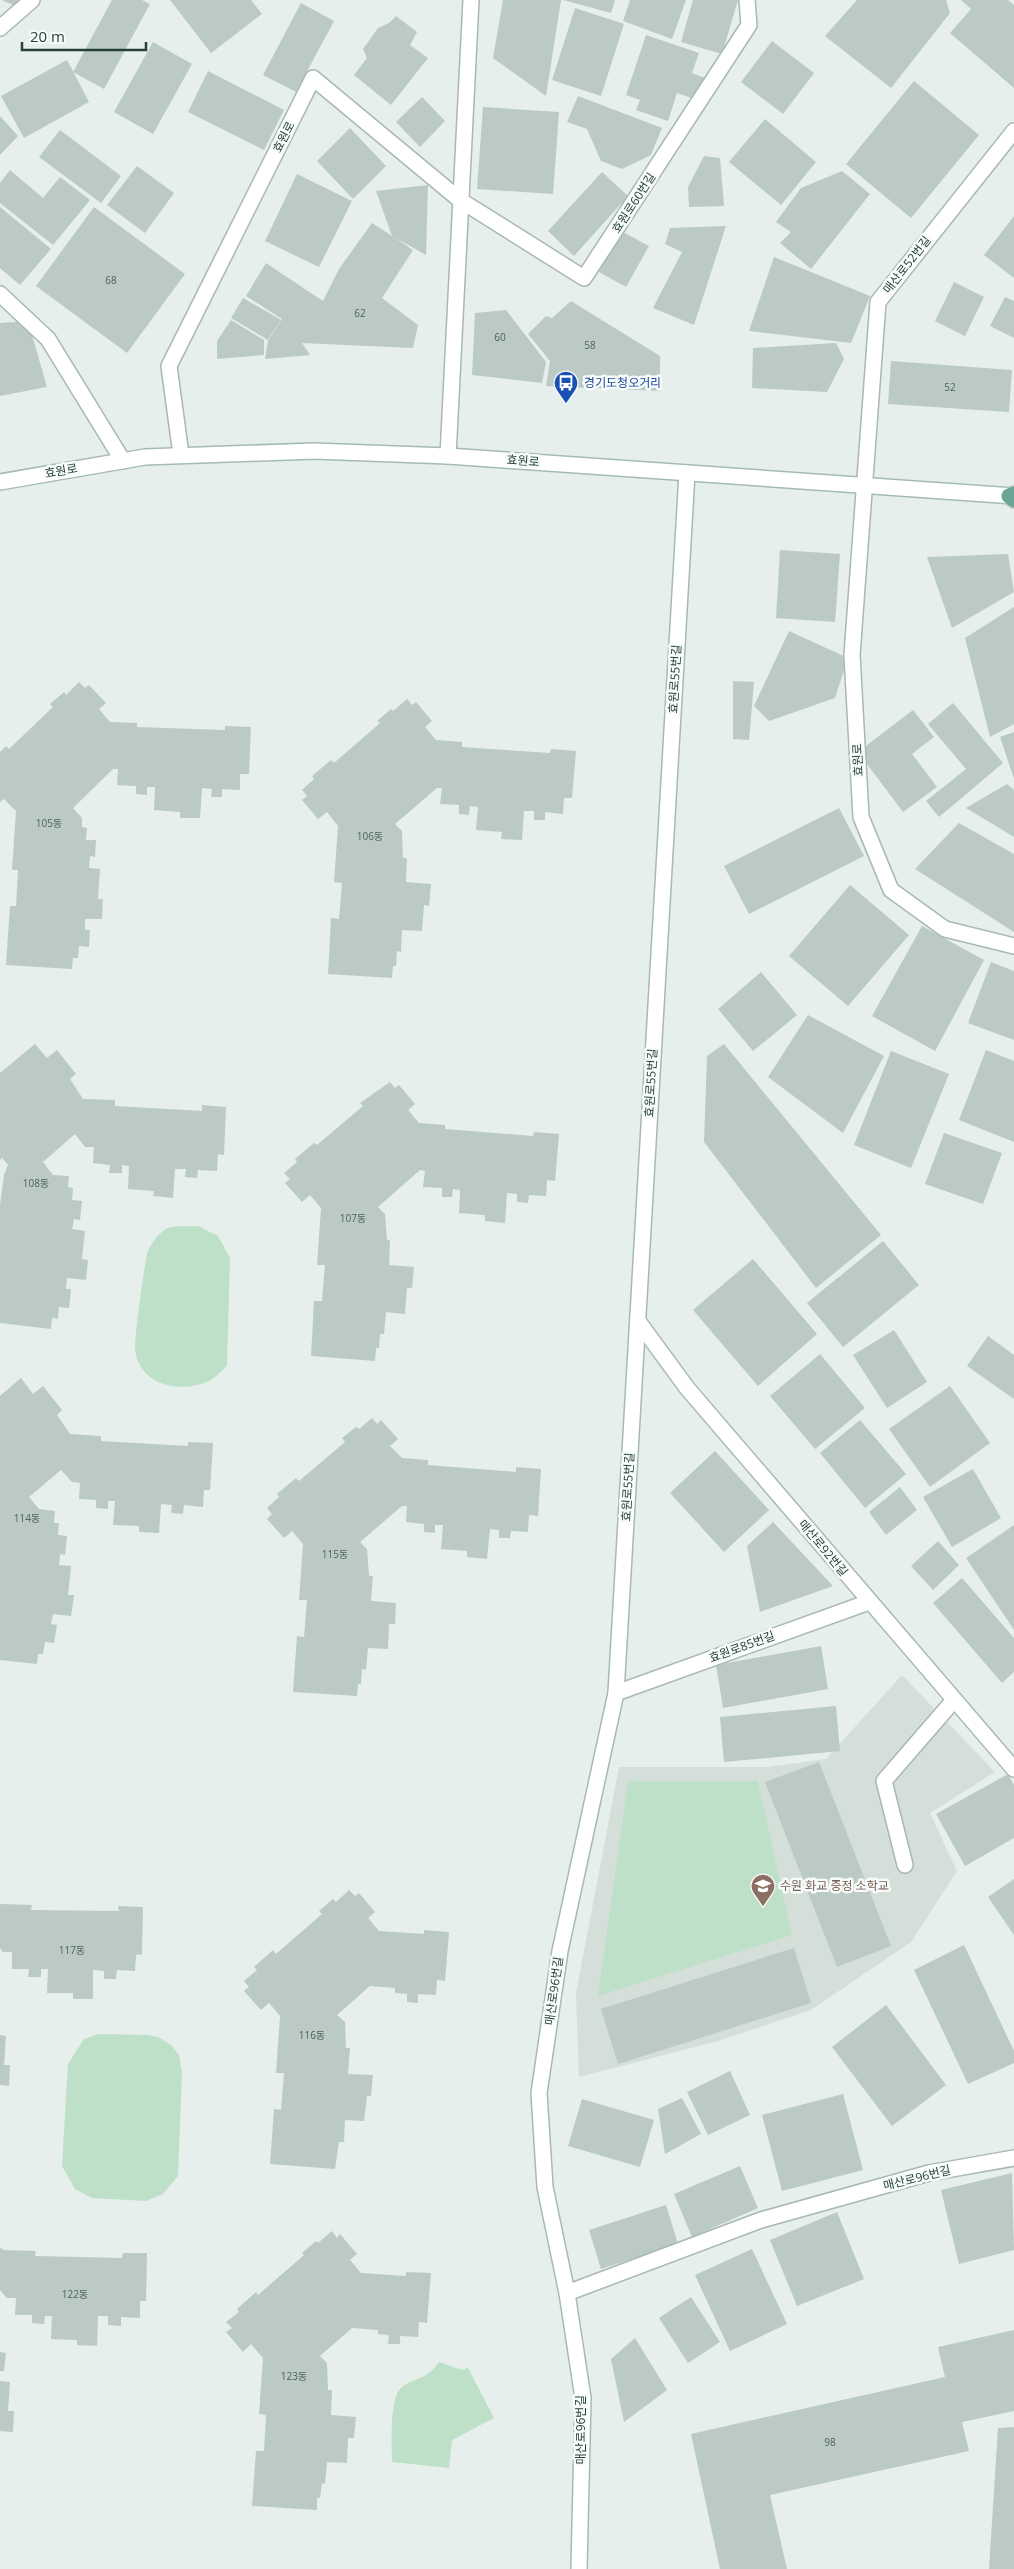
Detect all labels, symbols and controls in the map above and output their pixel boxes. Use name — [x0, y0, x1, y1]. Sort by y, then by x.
scale bar — [22, 20, 146, 52]
text: 20 m — [30, 26, 65, 46]
street label: 효원로 — [268, 118, 299, 155]
street label: 효원로60번길 — [608, 169, 659, 236]
street label: 매산로52번길 — [879, 232, 935, 297]
house number: 68 — [105, 273, 117, 287]
house number: 62 — [354, 306, 366, 320]
house number: 60 — [494, 330, 506, 344]
house number: 58 — [584, 338, 596, 352]
bus stop icon: 경기도청오거리 — [553, 370, 579, 404]
place label: 경기도청오거리 — [584, 374, 661, 391]
house number: 52 — [944, 380, 956, 394]
street label: 효원로 — [506, 451, 540, 470]
street label: 효원로 — [43, 459, 79, 482]
street label: 효원로55번길 — [664, 644, 685, 714]
street label: 효원로 — [848, 743, 867, 777]
house number: 105동 — [36, 816, 62, 830]
house number: 106동 — [357, 829, 383, 843]
street label: 효원로55번길 — [640, 1048, 661, 1118]
house number: 108동 — [23, 1176, 49, 1190]
house number: 107동 — [340, 1211, 366, 1225]
street label: 효원로55번길 — [617, 1452, 638, 1522]
house number: 114동 — [14, 1511, 40, 1525]
street label: 매산로92번길 — [795, 1516, 852, 1580]
house number: 115동 — [322, 1547, 348, 1561]
street label: 효원로85번길 — [707, 1627, 777, 1666]
school or university icon: 수원 화교 중정 소학교 — [750, 1873, 776, 1907]
place label: 수원 화교 중정 소학교 — [780, 1877, 889, 1894]
house number: 117동 — [59, 1943, 85, 1957]
street label: 매산로96번길 — [540, 1956, 567, 2026]
house number: 116동 — [299, 2028, 325, 2042]
street label: 매산로96번길 — [881, 2161, 952, 2194]
house number: 122동 — [62, 2287, 88, 2301]
house number: 123동 — [281, 2369, 307, 2383]
street label: 매산로96번길 — [572, 2396, 589, 2464]
house number: 98 — [824, 2435, 836, 2449]

